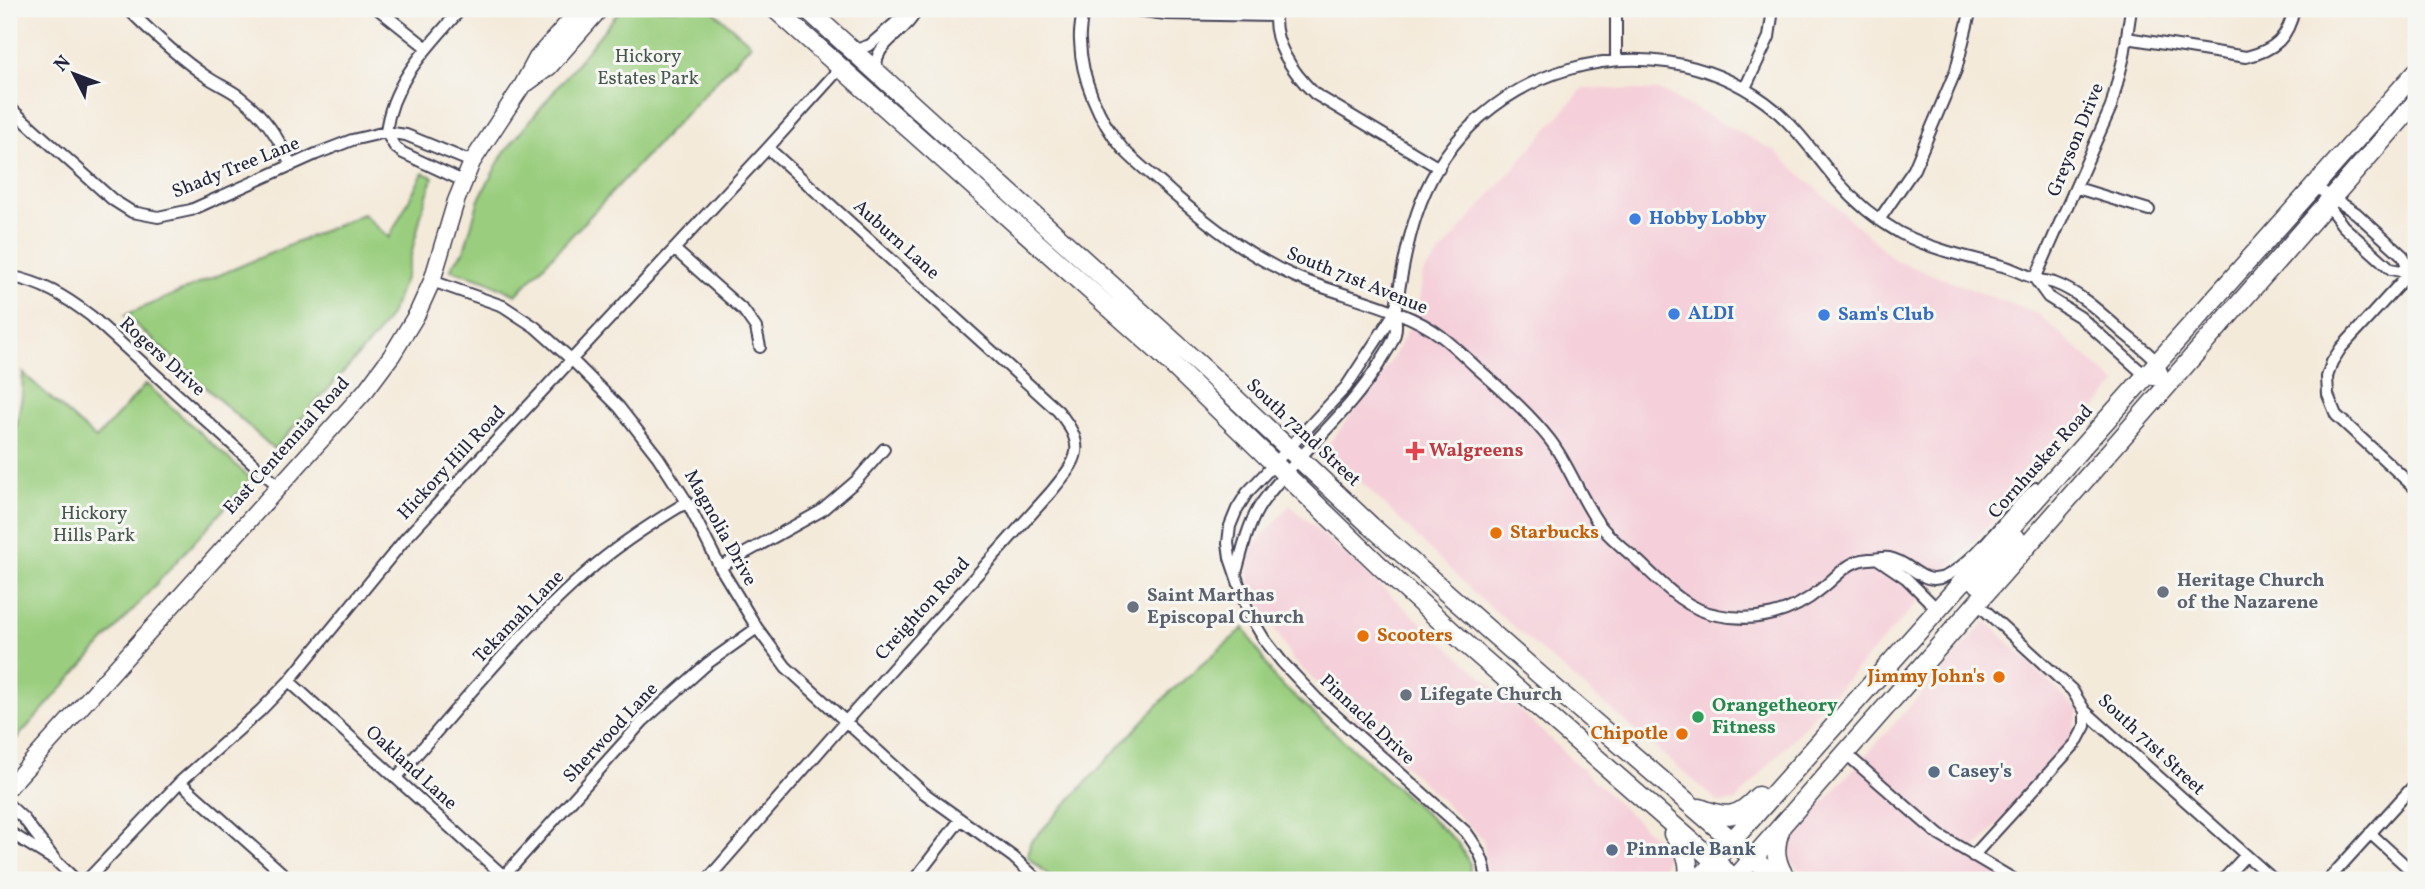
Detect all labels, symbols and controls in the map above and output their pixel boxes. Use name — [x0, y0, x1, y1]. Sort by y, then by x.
north arrow — [38, 38, 108, 108]
park label: Hickory Estates Park — [597, 44, 699, 92]
text: N — [49, 50, 77, 78]
street label: Greyson Drive — [2041, 79, 2111, 201]
street label: Shady Tree Lane — [168, 131, 304, 205]
street label: Auburn Lane — [847, 194, 945, 286]
place label: Hobby Lobby — [1649, 206, 1767, 232]
marker: Hobby Lobby — [1627, 211, 1643, 227]
street label: South 71st Avenue — [1282, 241, 1432, 321]
place label: ALDI — [1688, 301, 1734, 327]
place label: Sam's Club — [1838, 302, 1934, 328]
marker: ALDI — [1666, 306, 1682, 322]
marker: Sam's Club — [1816, 307, 1832, 323]
street label: Rogers Drive — [113, 311, 211, 403]
street label: East Centennial Road — [218, 371, 356, 521]
street label: South 72nd Street — [1240, 373, 1366, 493]
street label: Cornhusker Road — [1983, 399, 2099, 525]
street label: Hickory Hill Road — [392, 400, 512, 526]
place label: Walgreens — [1429, 438, 1524, 464]
marker: Walgreens — [1407, 443, 1423, 459]
street label: Magnolia Drive — [677, 465, 763, 591]
park label: Hickory Hills Park — [53, 501, 135, 549]
place label: Starbucks — [1510, 520, 1599, 546]
marker: Starbucks — [1488, 525, 1504, 541]
street label: Creighton Road — [870, 552, 976, 666]
street label: Tekamah Lane — [468, 565, 570, 669]
place label: Heritage Church of the Nazarene — [2177, 568, 2325, 616]
place label: Saint Marthas Episcopal Church — [1147, 583, 1304, 631]
marker: Heritage Church of the Nazarene — [2155, 584, 2171, 600]
marker: Saint Marthas Episcopal Church — [1125, 599, 1141, 615]
place label: Scooters — [1377, 623, 1453, 649]
marker: Scooters — [1355, 628, 1371, 644]
place label: Jimmy John's — [1867, 664, 1985, 690]
street label: Pinnacle Drive — [1314, 669, 1420, 771]
marker: Jimmy John's — [1991, 669, 2007, 685]
street label: Sherwood Lane — [558, 677, 664, 789]
place label: Lifegate Church — [1420, 682, 1562, 708]
marker: Lifegate Church — [1398, 687, 1414, 703]
street label: South 71st Street — [2092, 688, 2211, 802]
place label: Orangetheory Fitness — [1712, 693, 1838, 741]
marker: Orangetheory Fitness — [1690, 709, 1706, 725]
street label: Oakland Lane — [360, 720, 462, 816]
place label: Chipotle — [1591, 721, 1668, 747]
marker: Chipotle — [1674, 726, 1690, 742]
place label: Casey's — [1948, 759, 2012, 785]
marker: Casey's — [1926, 764, 1942, 780]
place label: Pinnacle Bank — [1626, 837, 1756, 863]
marker: Pinnacle Bank — [1604, 842, 1620, 858]

